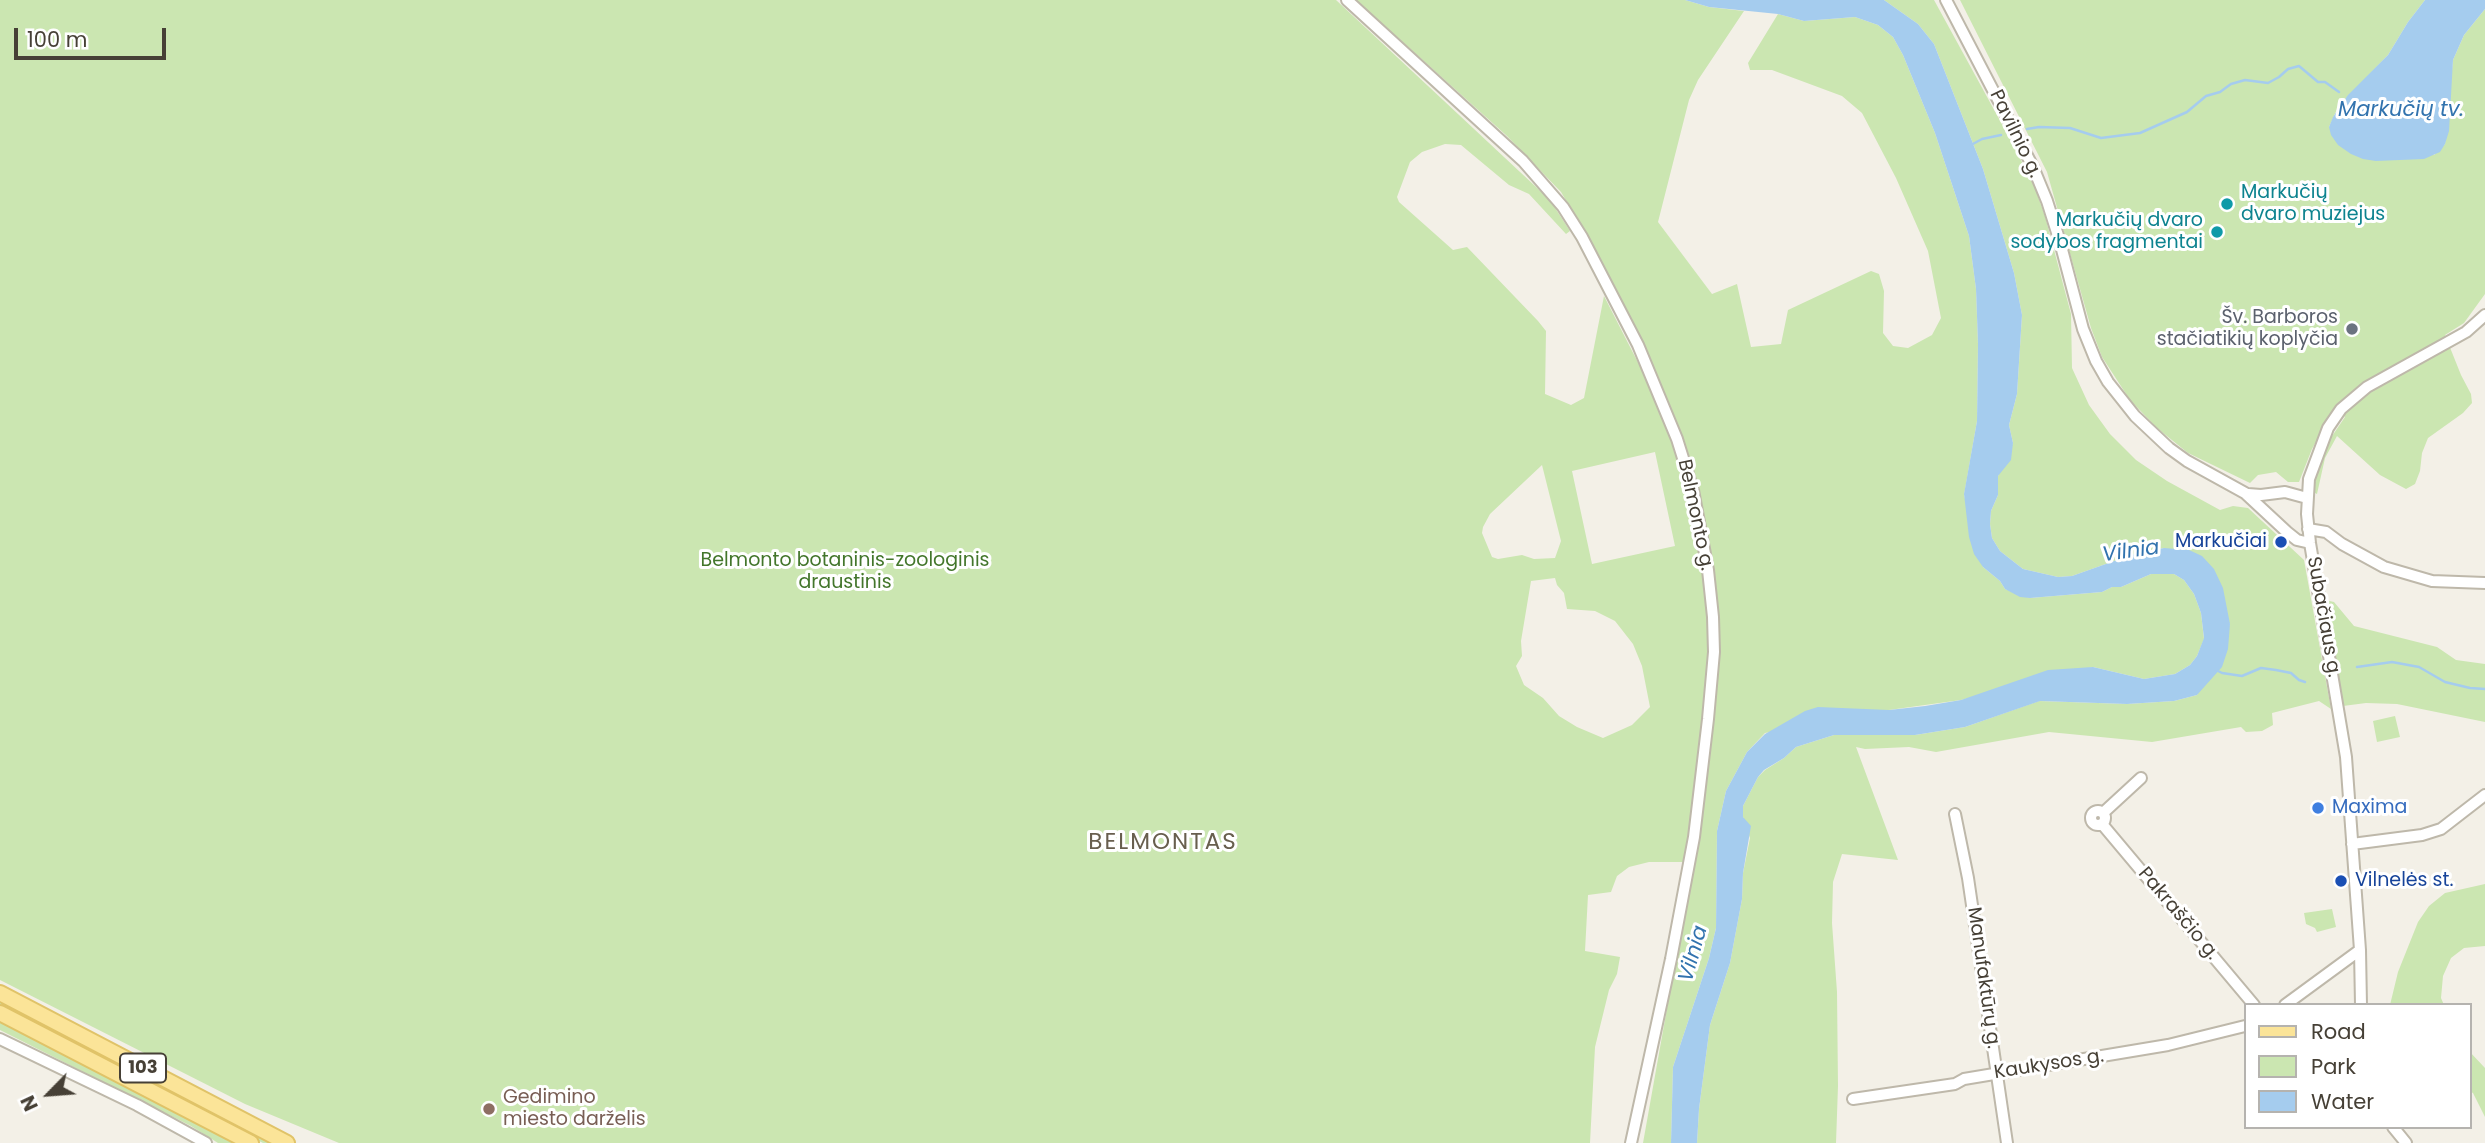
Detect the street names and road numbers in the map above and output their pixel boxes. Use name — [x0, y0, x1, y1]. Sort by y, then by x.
street label: Pavilnio g. — [1984, 86, 2046, 182]
street label: Belmonto g. — [1672, 457, 1718, 573]
street label: Subačiaus g. — [2301, 555, 2345, 679]
street label: Pakraščio g. — [2133, 863, 2223, 965]
street label: Manufaktūrų g. — [1962, 906, 2004, 1050]
street label: Kaukysos g. — [1993, 1045, 2105, 1085]
road number: 103 — [120, 1054, 166, 1083]

